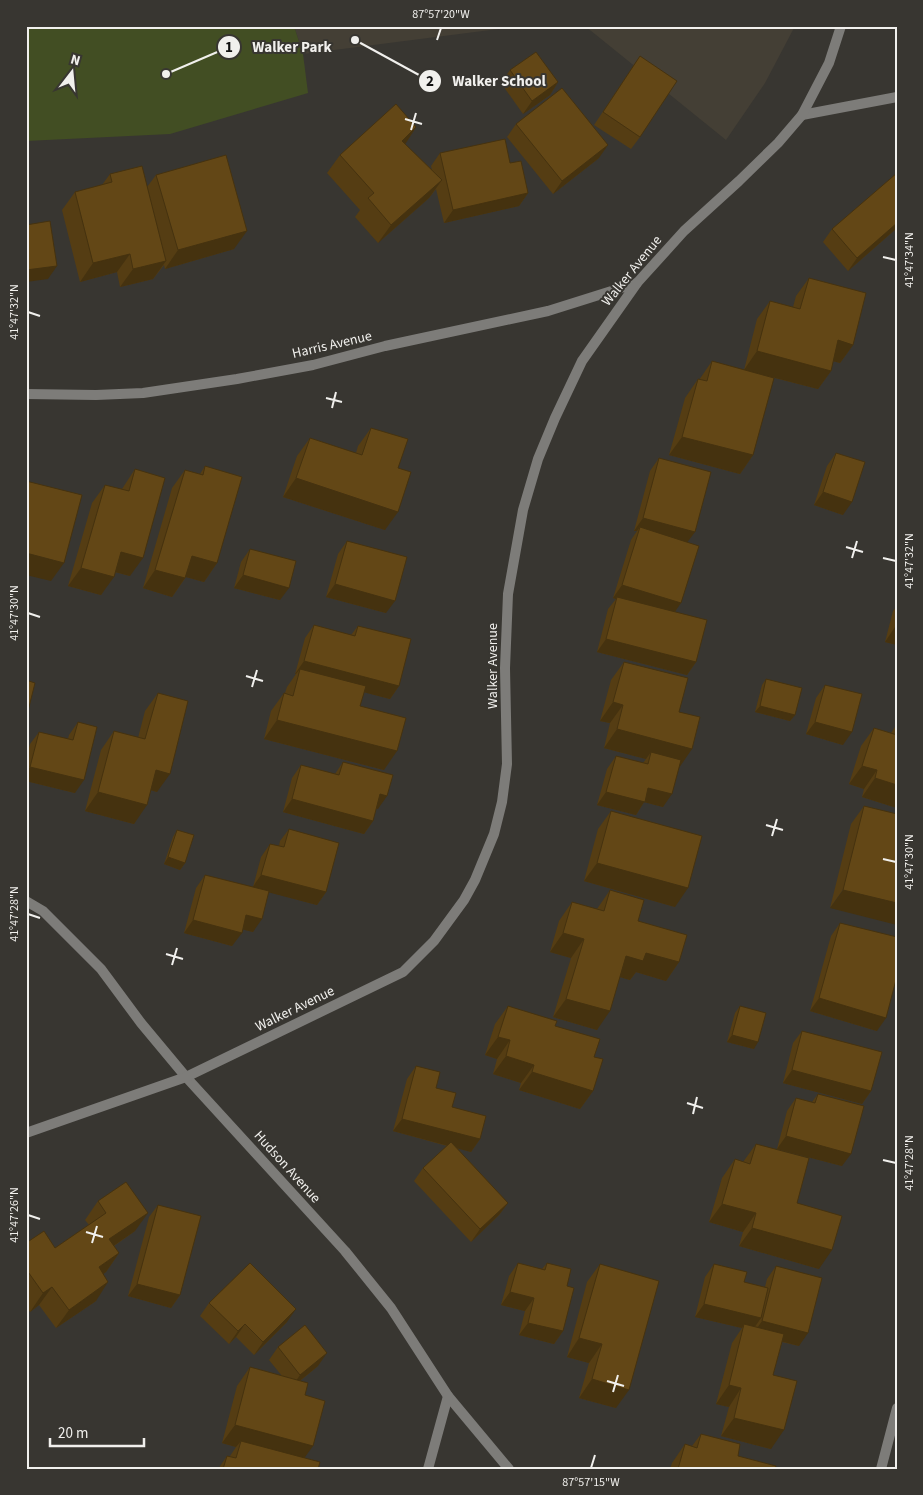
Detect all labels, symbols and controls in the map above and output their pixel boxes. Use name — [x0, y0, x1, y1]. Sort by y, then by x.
text: 87°57'20"W — [412, 6, 470, 23]
callout: Walker Park — [217, 32, 341, 62]
text: 1 — [225, 37, 233, 58]
text: Walker Park — [252, 37, 332, 58]
north arrow — [48, 48, 98, 98]
text: N — [68, 50, 83, 71]
callout: Walker School — [417, 66, 556, 96]
text: 2 — [426, 71, 434, 92]
text: Walker School — [452, 71, 547, 92]
street label: Walker Avenue — [597, 231, 667, 311]
text: 41°47'34"N — [901, 232, 918, 288]
text: 41°47'32"N — [6, 284, 23, 340]
street label: Harris Avenue — [290, 326, 374, 364]
text: 41°47'32"N — [901, 533, 918, 589]
text: 41°47'30"N — [6, 585, 23, 641]
street label: Walker Avenue — [483, 623, 503, 709]
text: 41°47'30"N — [901, 834, 918, 890]
text: 41°47'28"N — [6, 886, 23, 942]
street label: Walker Avenue — [252, 981, 338, 1037]
street label: Hudson Avenue — [249, 1126, 325, 1208]
text: 41°47'28"N — [901, 1135, 918, 1191]
text: 41°47'26"N — [6, 1187, 23, 1243]
scale bar — [50, 1415, 144, 1447]
text: 20 m — [58, 1423, 88, 1444]
text: 87°57'15"W — [562, 1474, 620, 1491]

